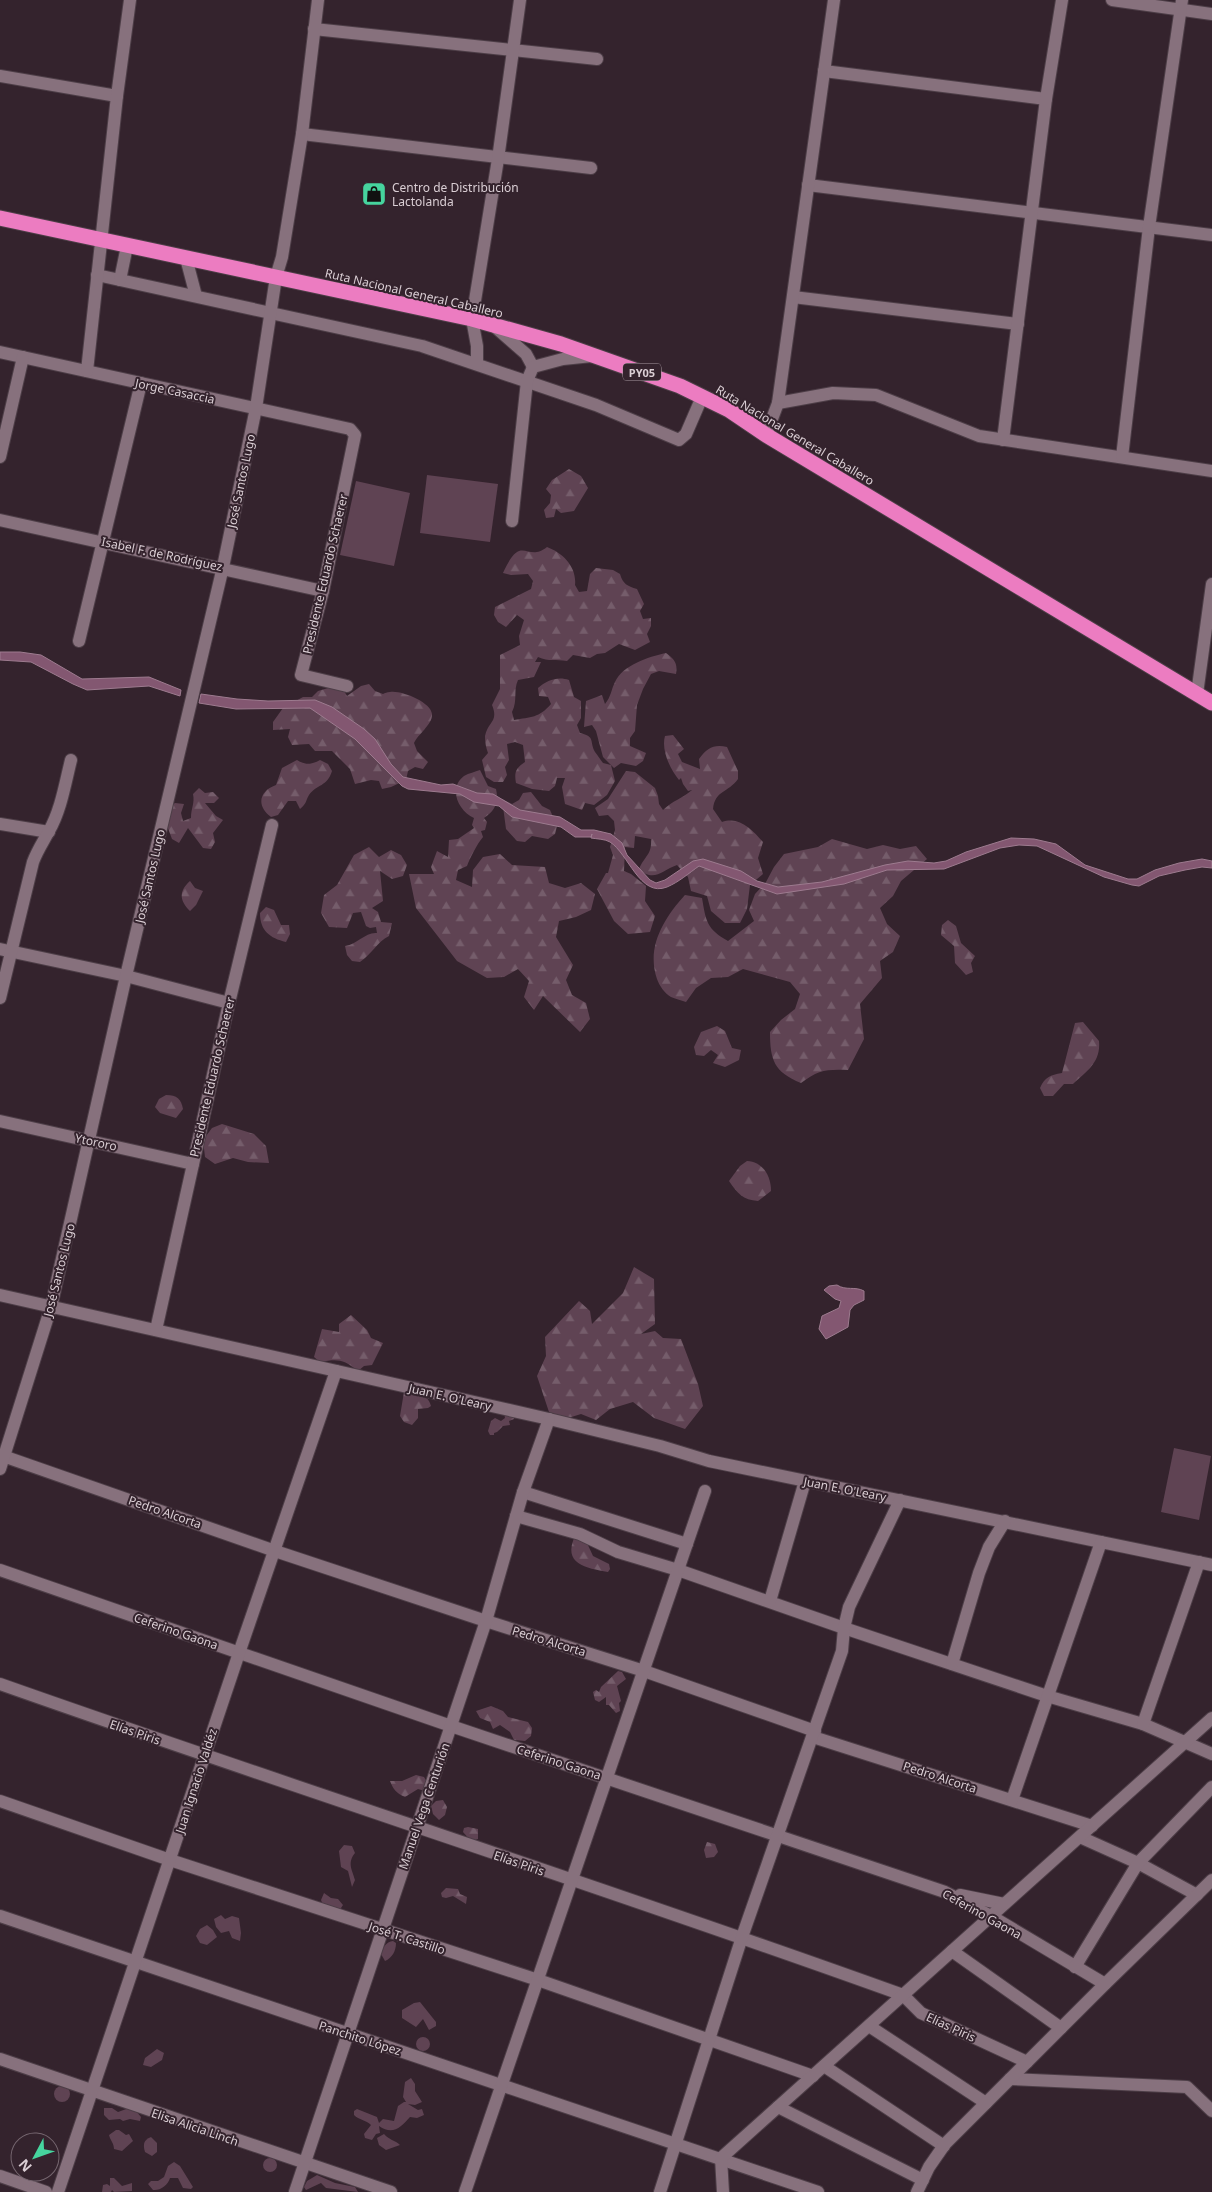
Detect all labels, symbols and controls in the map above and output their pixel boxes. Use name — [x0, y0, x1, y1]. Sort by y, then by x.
place label: Centro de Distribución Lactolanda — [392, 179, 519, 210]
shop icon: Centro de Distribución Lactolanda — [361, 181, 387, 207]
street label: Ruta Nacional General Caballero — [323, 264, 505, 322]
road number: PY05 — [623, 364, 661, 381]
street label: Jorge Casaccia — [133, 374, 216, 408]
street label: Ruta Nacional General Caballero — [713, 381, 877, 489]
street label: José Santos Lugo — [223, 432, 259, 531]
street label: Presidente Eduardo Schaerer — [298, 492, 352, 656]
street label: Isabel F. de Rodríguez — [100, 533, 224, 575]
street label: José Santos Lugo — [131, 827, 169, 926]
street label: Presidente Eduardo Schaerer — [185, 995, 239, 1159]
street label: Ytororo — [74, 1129, 118, 1155]
street label: José Santos Lugo — [39, 1222, 79, 1319]
street label: Juan E. O'Leary — [406, 1379, 494, 1415]
street label: Juan E. O'Leary — [801, 1472, 889, 1506]
street label: Pedro Alcorta — [126, 1492, 204, 1532]
street label: Ceferino Gaona — [132, 1609, 220, 1653]
street label: Pedro Alcorta — [510, 1622, 588, 1660]
street label: Elías Piris — [107, 1715, 163, 1749]
street label: Juan Ignacio Valdéz — [171, 1726, 221, 1837]
street label: Ceferino Gaona — [515, 1740, 603, 1784]
street label: Manuel Vega Centurión — [394, 1741, 454, 1871]
street label: Pedro Alcorta — [901, 1757, 979, 1797]
street label: Elías Piris — [491, 1846, 547, 1880]
street label: Ceferino Gaona — [939, 1885, 1025, 1943]
street label: José T. Castillo — [366, 1917, 447, 1958]
street label: Elías Piris — [924, 2008, 979, 2046]
street label: Panchito López — [317, 2017, 404, 2059]
street label: Elisa Alicia Linch — [149, 2104, 241, 2150]
north arrow — [10, 2132, 60, 2182]
text: N — [14, 2155, 36, 2176]

